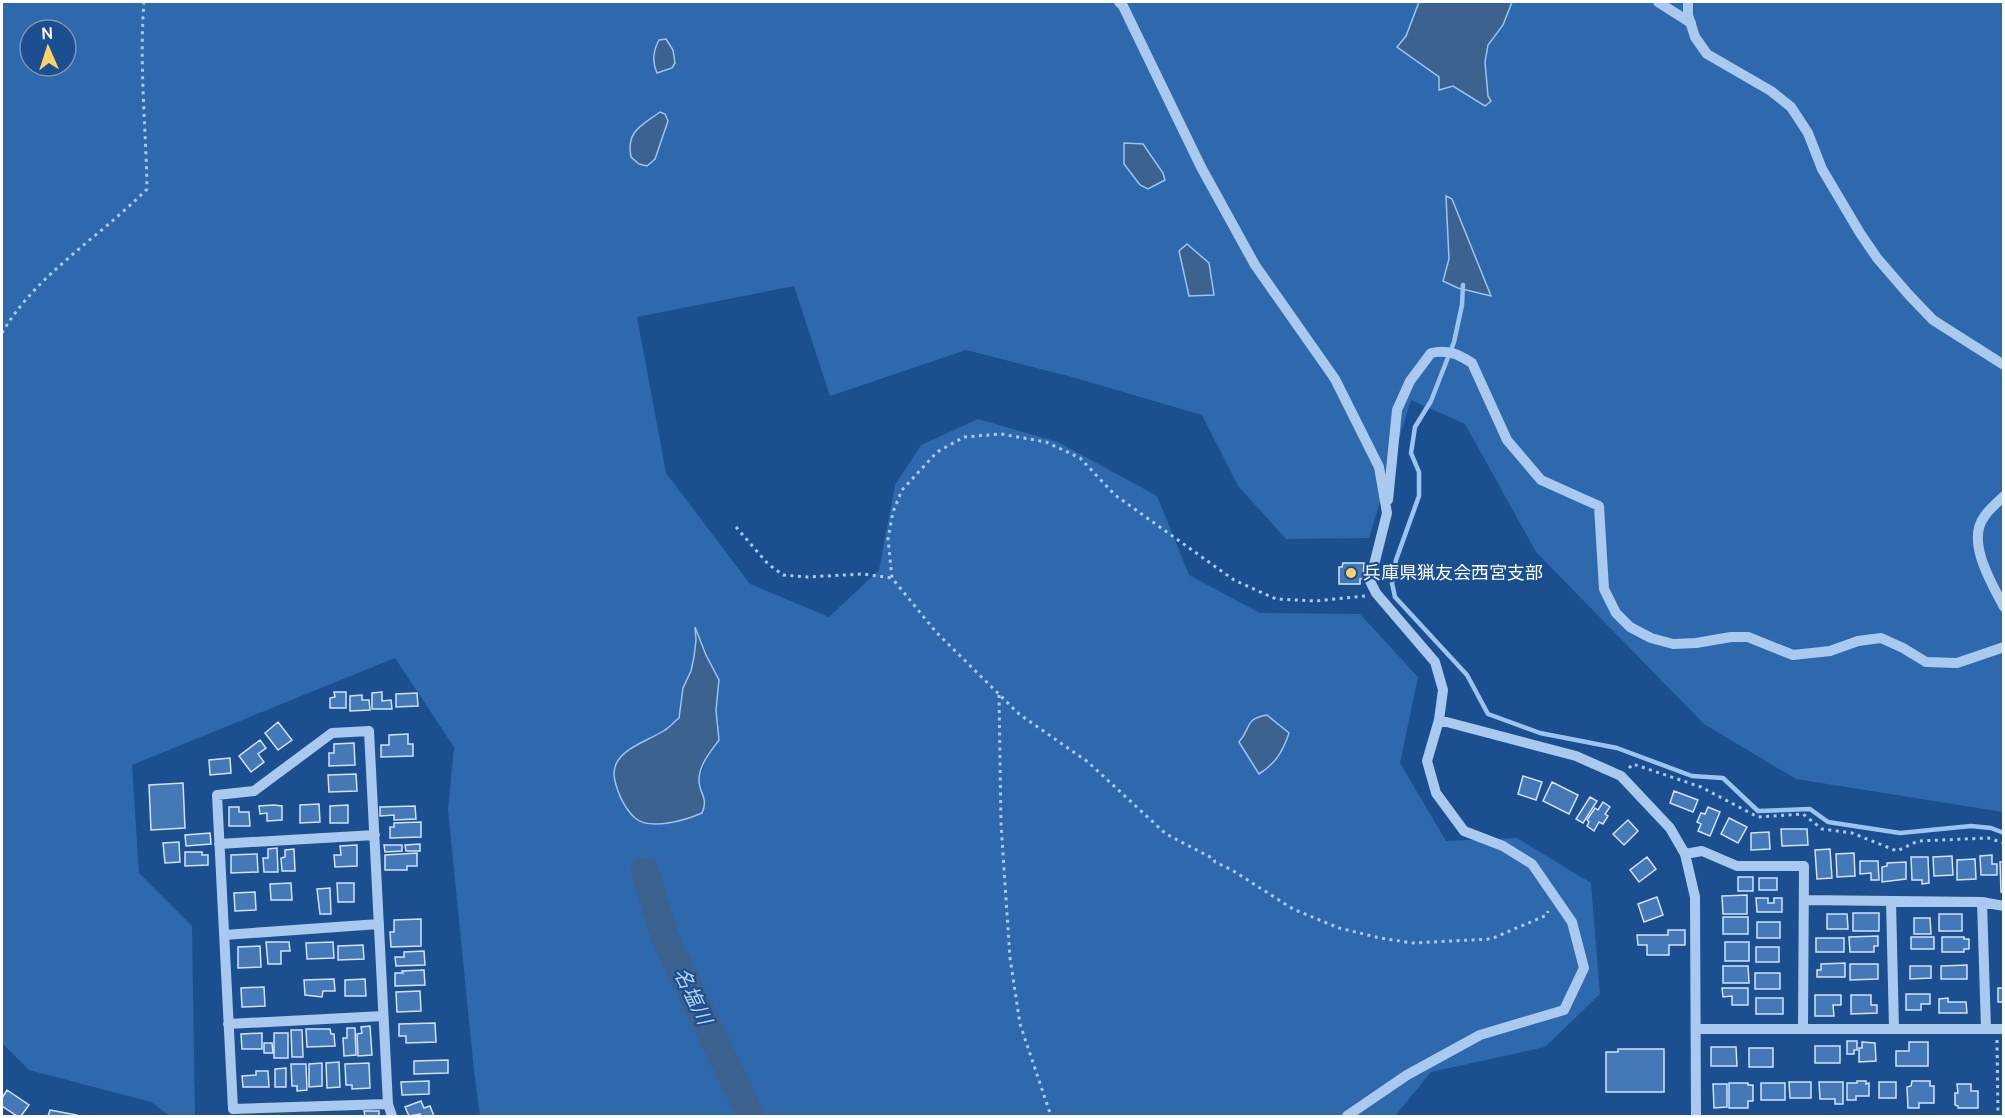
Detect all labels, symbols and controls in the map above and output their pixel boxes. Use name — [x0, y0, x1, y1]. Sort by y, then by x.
north arrow — [18, 18, 78, 78]
text: N — [41, 22, 54, 44]
place label: 兵庫県猟友会西宮支部 — [1363, 560, 1543, 584]
marker: 兵庫県猟友会西宮支部 — [1344, 566, 1358, 580]
water label: 名塩川 — [668, 963, 720, 1030]

